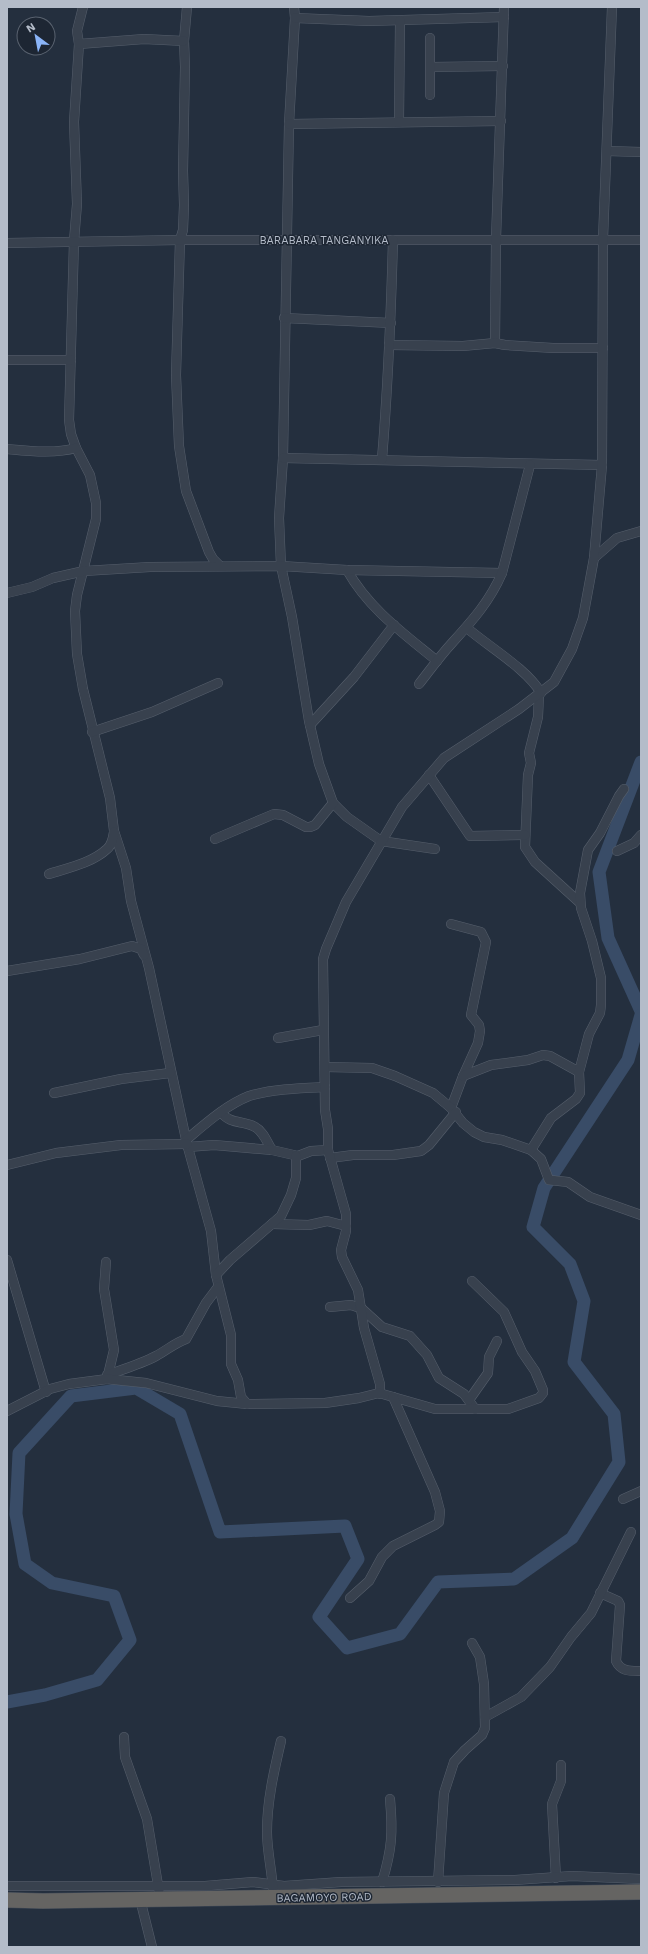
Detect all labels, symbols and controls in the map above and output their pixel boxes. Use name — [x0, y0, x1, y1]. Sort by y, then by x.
north arrow — [16, 16, 56, 56]
text: N — [24, 20, 38, 36]
street label: BARABARA TANGANYIKA — [260, 234, 388, 247]
street label: BAGAMOYO ROAD — [276, 1890, 372, 1905]

